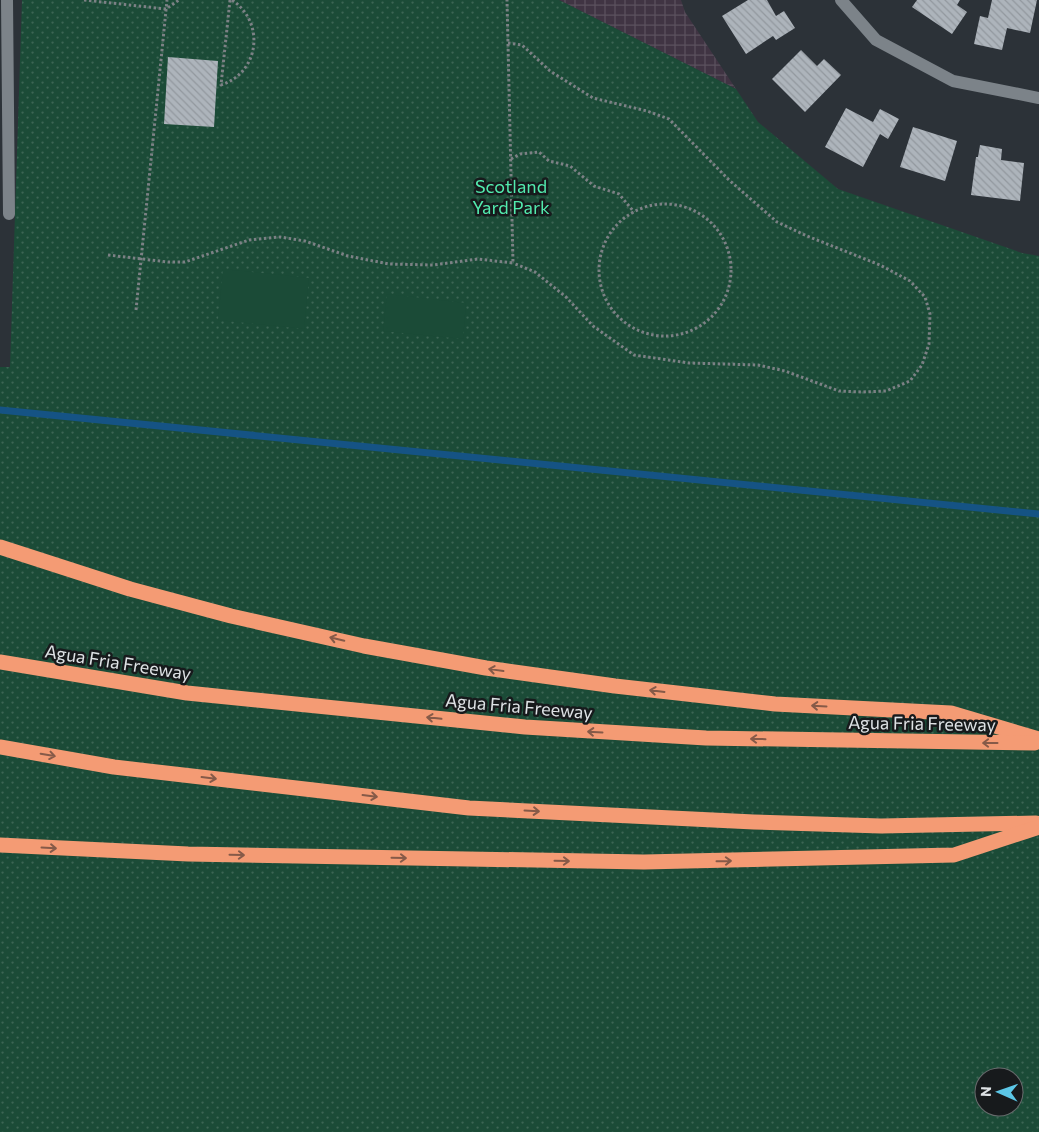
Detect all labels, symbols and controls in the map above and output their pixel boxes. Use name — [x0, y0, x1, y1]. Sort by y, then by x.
park label: Scotland Yard Park — [472, 175, 550, 218]
one-way arrow — [329, 634, 345, 643]
street label: Agua Fria Freeway — [43, 640, 193, 684]
one-way arrow — [489, 665, 505, 675]
one-way arrow — [650, 686, 666, 696]
street label: Agua Fria Freeway — [444, 689, 594, 723]
one-way arrow — [811, 701, 827, 710]
street label: Agua Fria Freeway — [848, 711, 996, 735]
one-way arrow — [426, 713, 442, 723]
one-way arrow — [588, 727, 604, 736]
one-way arrow — [750, 734, 766, 744]
one-way arrow — [983, 738, 999, 747]
one-way arrow — [40, 751, 56, 761]
one-way arrow — [201, 773, 217, 783]
one-way arrow — [362, 791, 378, 801]
one-way arrow — [524, 806, 540, 815]
one-way arrow — [40, 844, 56, 853]
one-way arrow — [228, 850, 244, 860]
one-way arrow — [390, 853, 407, 863]
one-way arrow — [553, 856, 569, 866]
one-way arrow — [716, 856, 732, 866]
north arrow — [974, 1067, 1024, 1117]
text: N — [977, 1086, 994, 1097]

